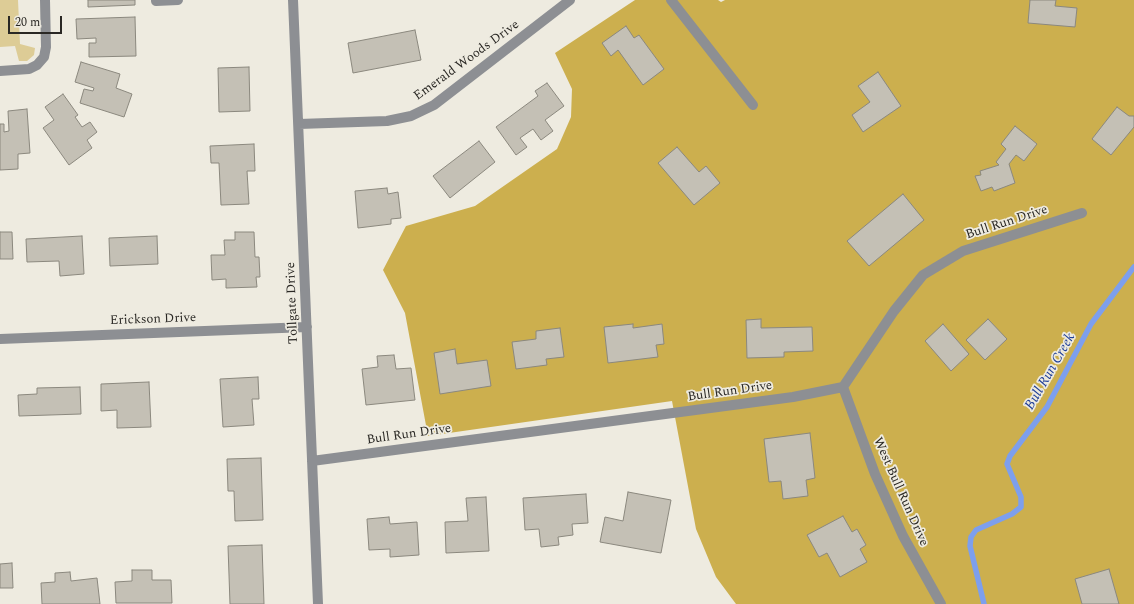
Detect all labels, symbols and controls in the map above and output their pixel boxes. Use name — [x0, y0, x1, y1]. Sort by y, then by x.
scale bar — [10, 8, 64, 34]
text: 20 m — [15, 13, 40, 32]
street label: Emerald Woods Drive — [411, 18, 523, 104]
street label: Bull Run Drive — [964, 202, 1050, 244]
street label: Tollgate Drive — [284, 262, 302, 344]
street label: Erickson Drive — [110, 311, 196, 329]
water label: Bull Run Creek — [1022, 331, 1080, 413]
street label: Bull Run Drive — [687, 378, 773, 406]
street label: Bull Run Drive — [366, 421, 452, 449]
street label: West Bull Run Drive — [869, 435, 931, 549]

